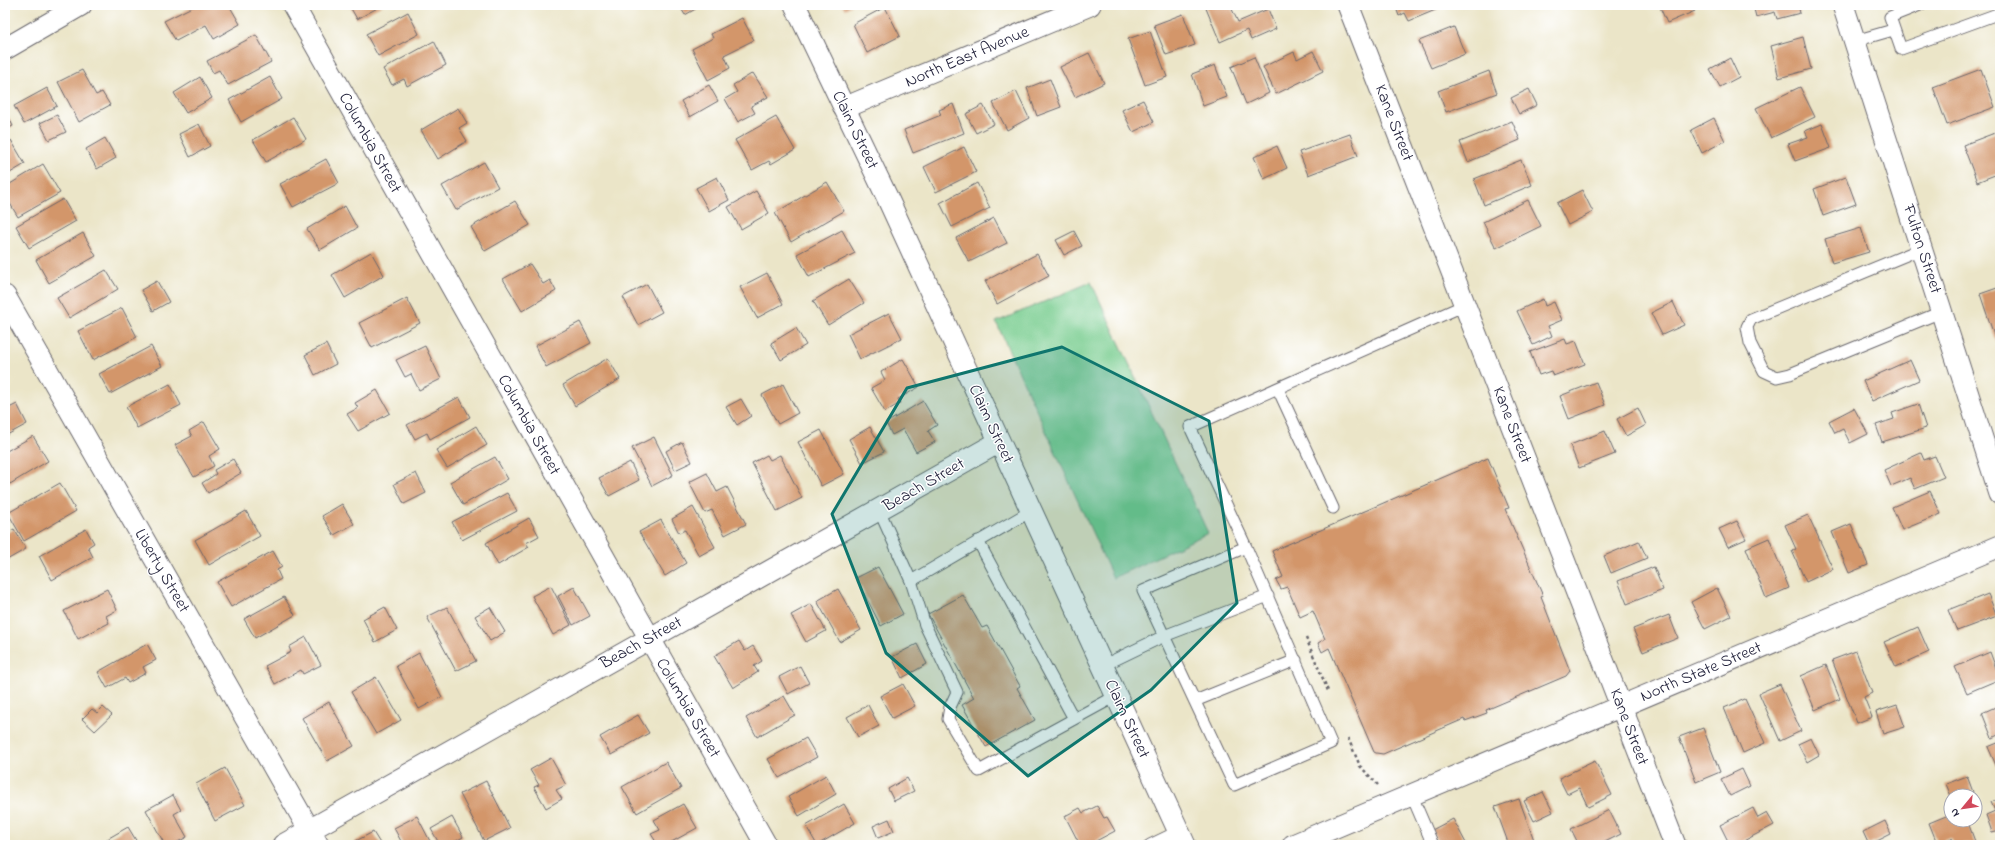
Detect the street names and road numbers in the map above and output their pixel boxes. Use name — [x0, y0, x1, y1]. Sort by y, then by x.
street label: North East Avenue — [901, 19, 1033, 94]
street label: Kane Street — [1368, 81, 1420, 165]
street label: Claim Street — [825, 86, 885, 174]
street label: Columbia Street — [332, 88, 408, 198]
street label: Fulton Street — [1896, 200, 1948, 297]
street label: Columbia Street — [491, 370, 567, 480]
street label: Claim Street — [962, 380, 1020, 468]
street label: Kane Street — [1486, 383, 1538, 467]
street label: Beach Street — [878, 451, 970, 519]
street label: Liberty Street — [127, 524, 196, 618]
street label: Beach Street — [594, 610, 687, 676]
street label: North State Street — [1636, 635, 1766, 709]
street label: Columbia Street — [649, 653, 727, 763]
street label: Claim Street — [1098, 675, 1156, 763]
street label: Kane Street — [1603, 685, 1655, 769]

